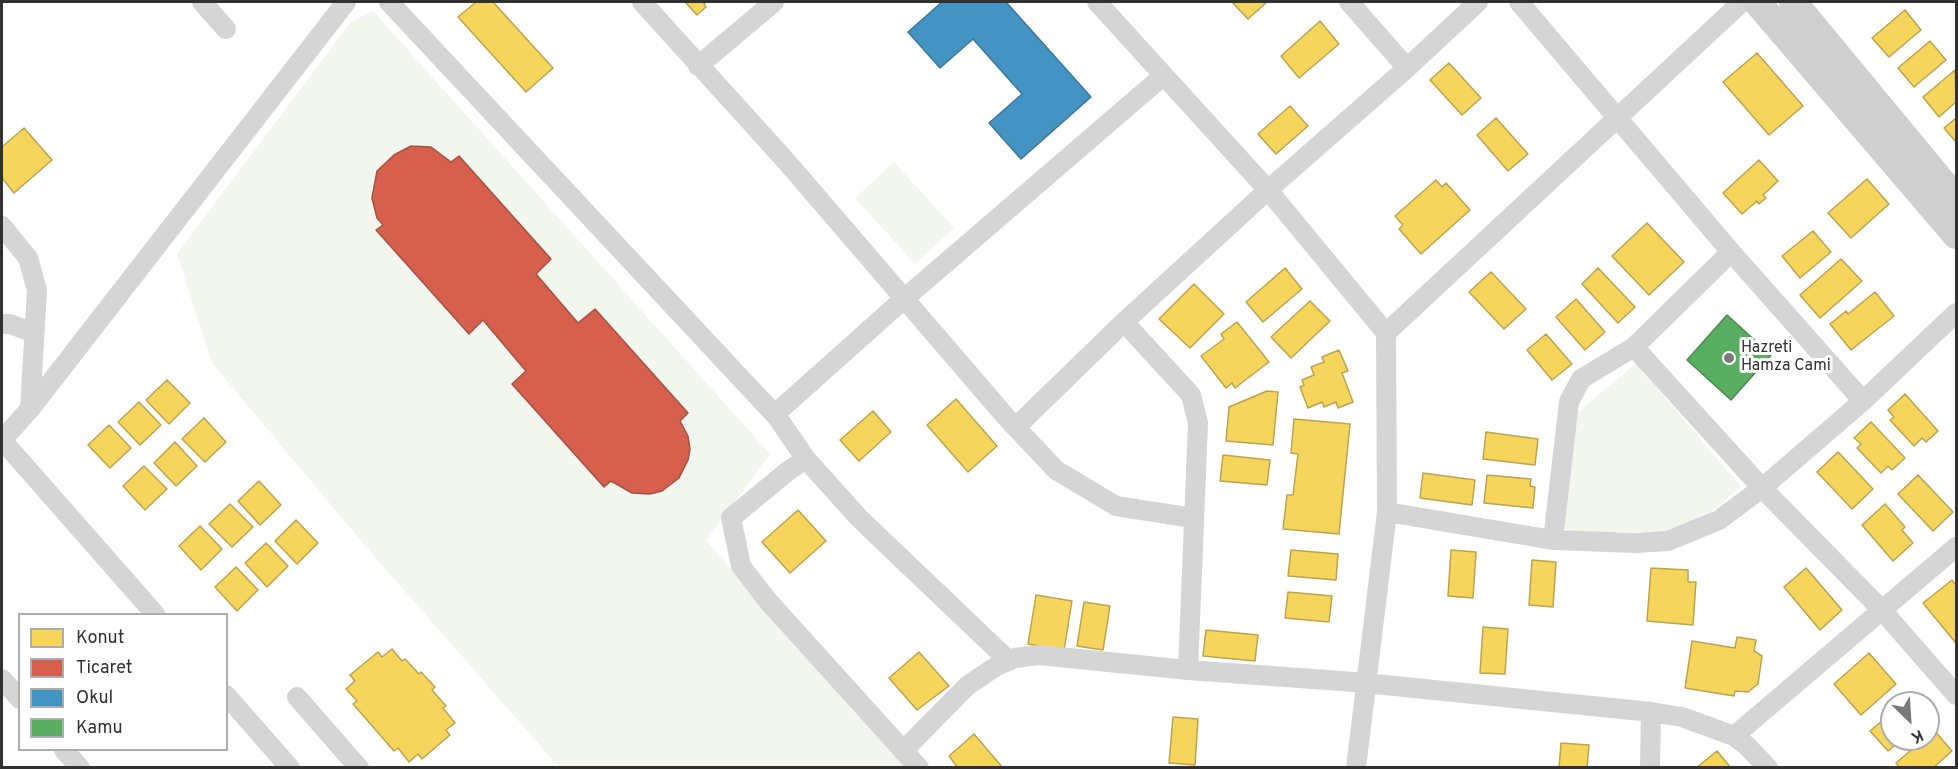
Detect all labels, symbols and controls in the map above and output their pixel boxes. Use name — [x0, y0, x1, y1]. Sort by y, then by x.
place label: Hazreti Hamza Cami — [1741, 339, 1831, 377]
marker: Hazreti Hamza Cami — [1722, 351, 1736, 365]
legend — [18, 613, 228, 751]
text: Konut — [76, 627, 124, 650]
text: Ticaret — [76, 657, 132, 680]
text: Okul — [76, 687, 113, 710]
north arrow — [1880, 691, 1940, 751]
text: Kamu — [76, 717, 123, 740]
text: K — [1907, 724, 1926, 747]

